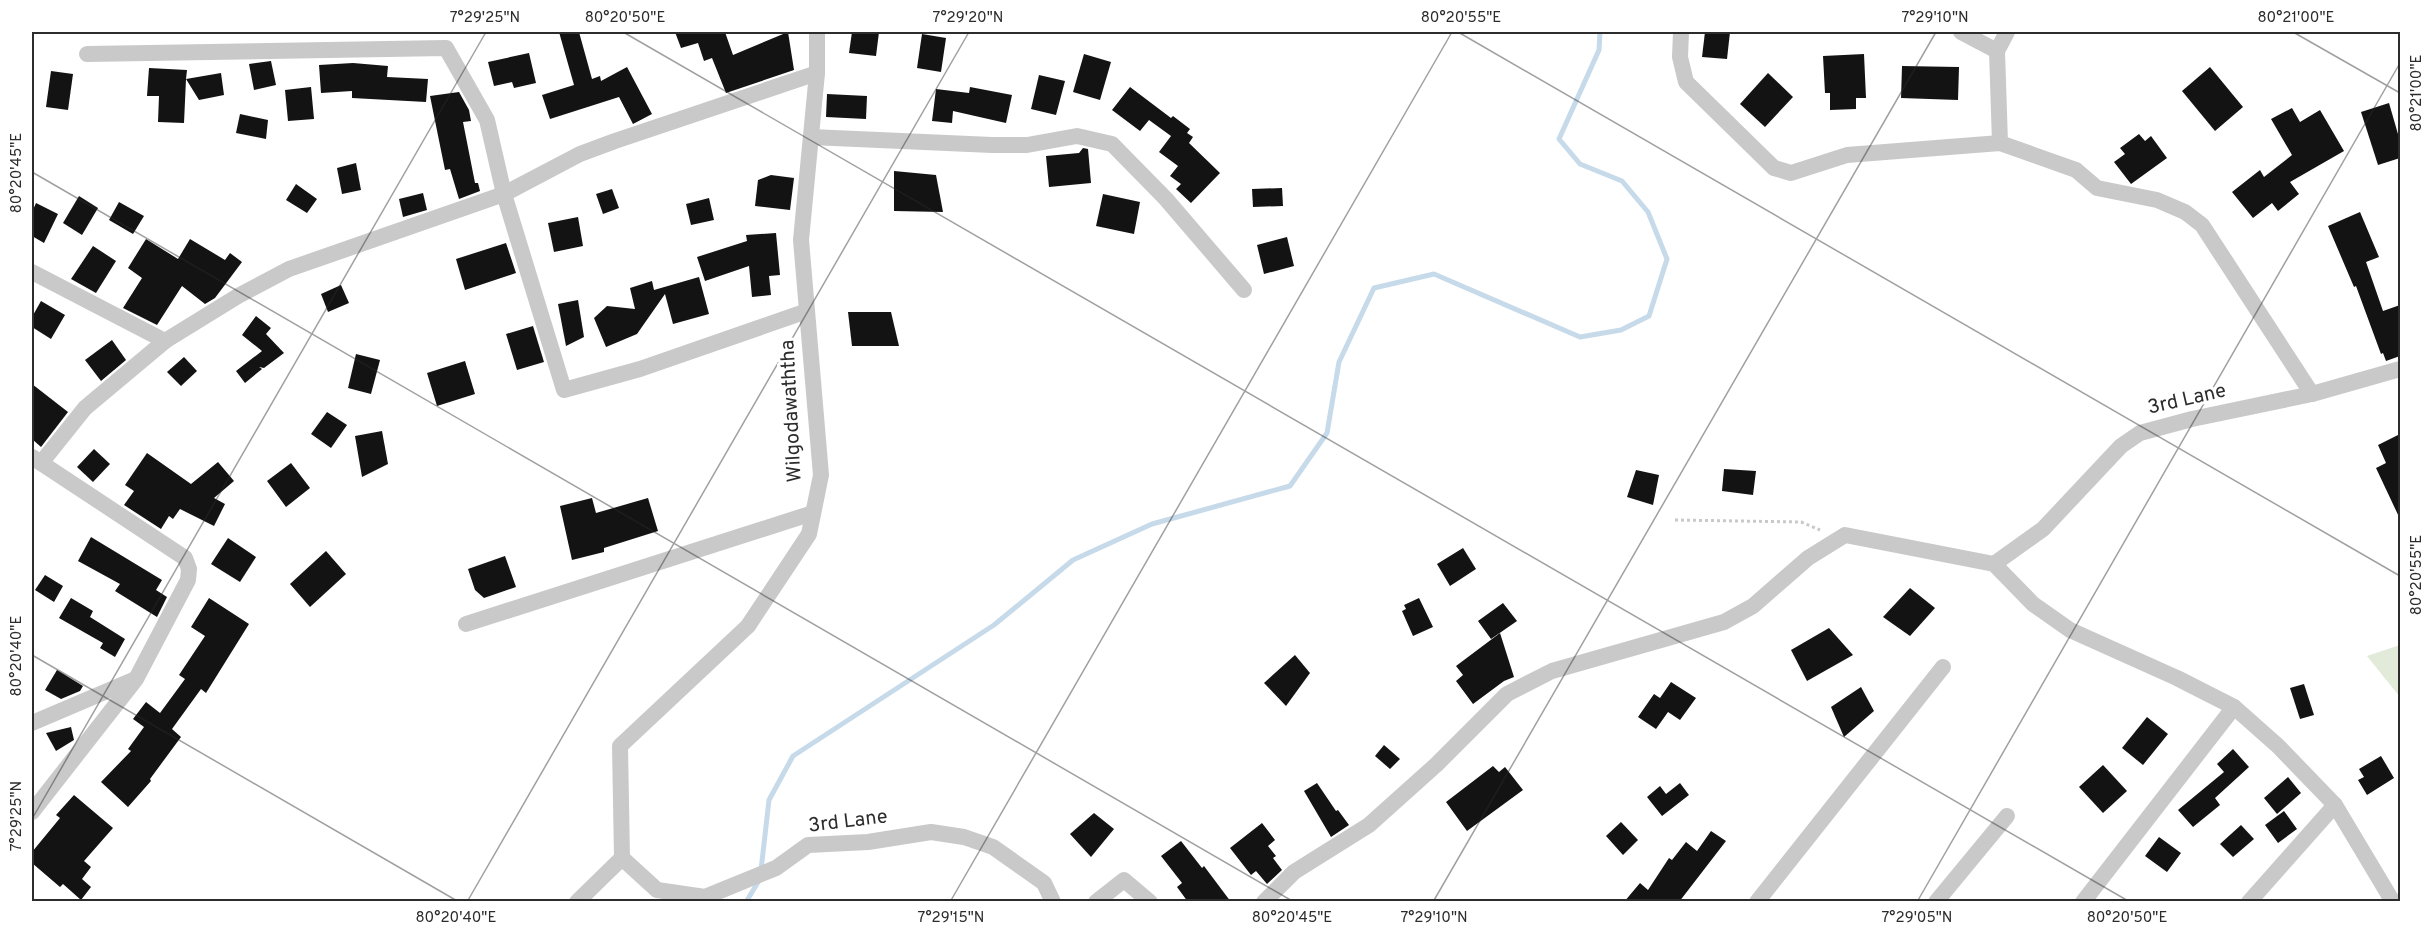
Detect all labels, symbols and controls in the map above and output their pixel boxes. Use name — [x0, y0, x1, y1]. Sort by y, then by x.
text: 7°29'25"N — [450, 9, 520, 28]
text: 80°20'50"E — [585, 9, 665, 28]
text: 7°29'20"N — [933, 9, 1003, 28]
text: 80°20'55"E — [1421, 9, 1501, 28]
text: 7°29'10"N — [1901, 9, 1969, 28]
text: 80°21'00"E — [2258, 9, 2334, 28]
text: 80°21'00"E — [2408, 55, 2427, 131]
text: 80°20'45"E — [8, 133, 27, 213]
street label: Wilgodawaththa — [775, 339, 809, 483]
street label: 3rd Lane — [2145, 378, 2229, 422]
text: 80°20'55"E — [2408, 535, 2427, 615]
text: 80°20'40"E — [8, 616, 27, 696]
text: 7°29'25"N — [8, 781, 27, 851]
street label: 3rd Lane — [807, 804, 889, 840]
text: 80°20'40"E — [416, 909, 496, 928]
text: 7°29'15"N — [918, 909, 984, 928]
text: 80°20'45"E — [1252, 909, 1332, 928]
text: 7°29'10"N — [1400, 909, 1468, 928]
text: 7°29'05"N — [1882, 909, 1952, 928]
text: 80°20'50"E — [2087, 909, 2167, 928]

